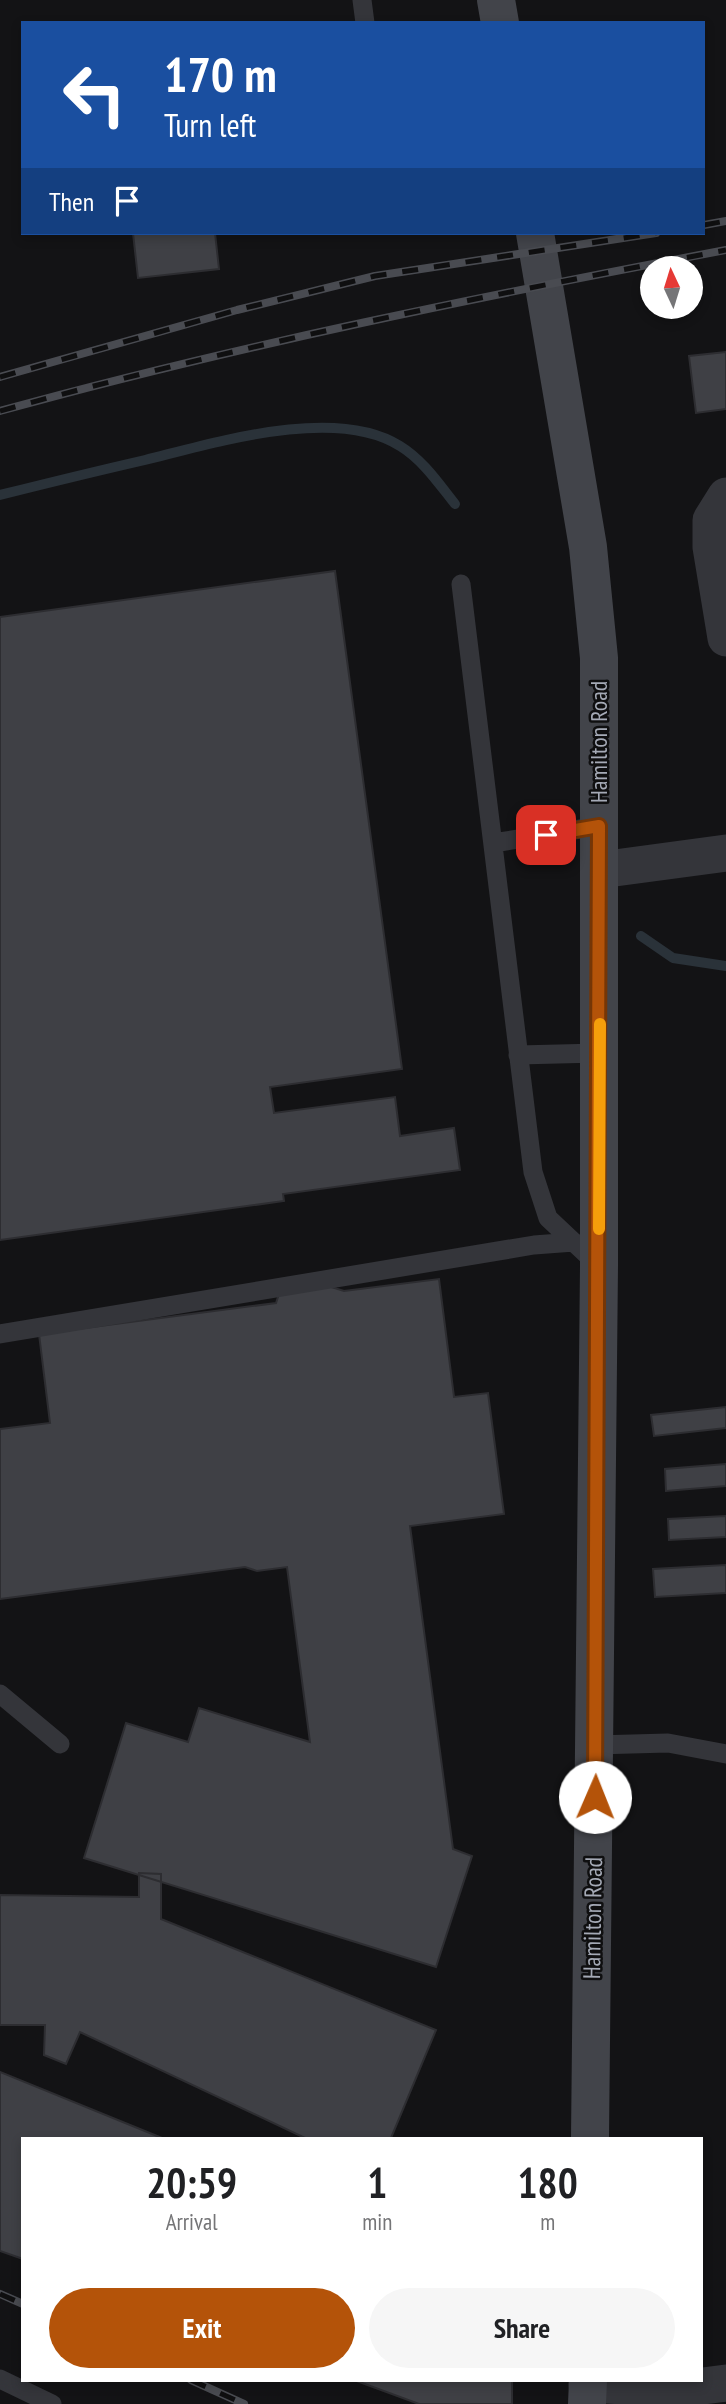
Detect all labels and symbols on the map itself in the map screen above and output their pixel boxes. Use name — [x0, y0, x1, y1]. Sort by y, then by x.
north arrow — [640, 256, 704, 318]
street label: Hamilton Road — [583, 681, 614, 803]
pin — [516, 805, 576, 865]
position arrow — [558, 1760, 632, 1834]
street label: Hamilton Road — [576, 1857, 609, 1979]

